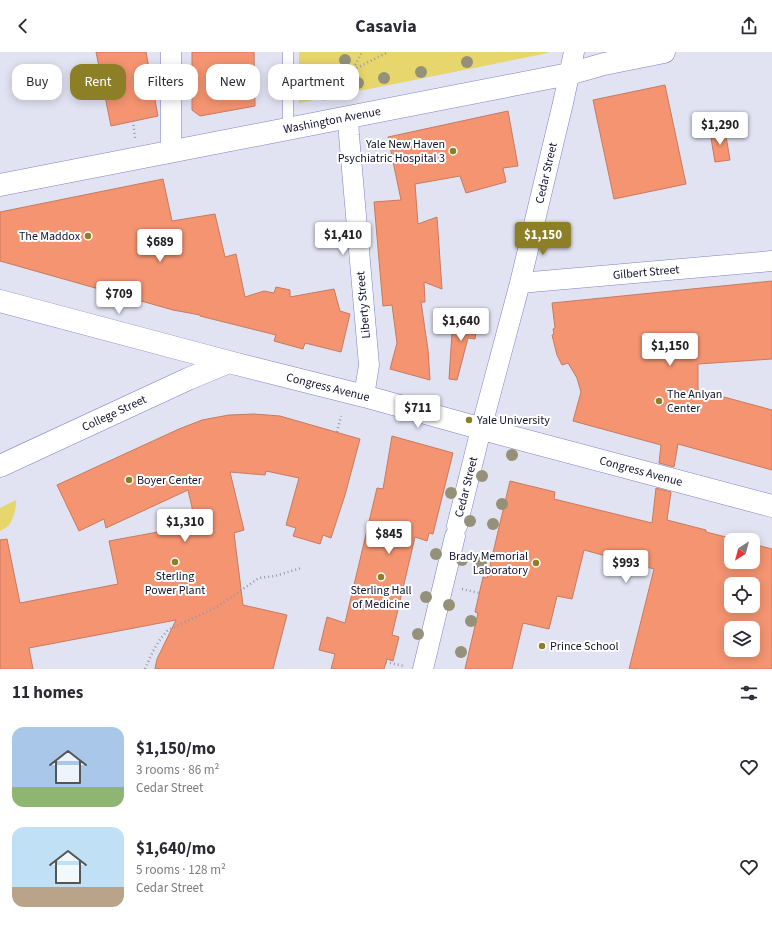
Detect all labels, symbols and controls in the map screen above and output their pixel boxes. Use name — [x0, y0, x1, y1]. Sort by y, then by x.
text: Casavia — [355, 14, 417, 39]
icon: back — [12, 15, 34, 37]
icon: share — [738, 15, 760, 37]
chip: Buy — [12, 64, 62, 100]
chip: Rent — [70, 64, 126, 100]
chip: Filters — [134, 64, 198, 100]
chip: New — [206, 64, 260, 100]
chip: Apartment — [268, 64, 359, 100]
street label: Washington Avenue — [282, 103, 382, 138]
pin: $1,290 — [687, 112, 753, 146]
text: $1,290 — [701, 116, 739, 134]
place label: Yale New Haven Psychiatric Hospital 3 — [338, 136, 445, 167]
street label: Cedar Street — [531, 141, 562, 205]
marker: Yale New Haven Psychiatric Hospital 3 — [448, 146, 458, 156]
pin: $1,410 — [310, 222, 376, 256]
pin: $1,150 — [510, 222, 576, 256]
text: $1,410 — [324, 226, 362, 244]
text: $1,150 — [524, 226, 562, 244]
place label: The Maddox — [19, 228, 81, 245]
pin: $689 — [136, 229, 184, 263]
marker: The Maddox — [83, 231, 93, 241]
text: $689 — [146, 233, 174, 251]
street label: Gilbert Street — [612, 261, 680, 284]
street label: Liberty Street — [352, 271, 375, 339]
pin: $709 — [95, 281, 143, 315]
text: $709 — [105, 285, 133, 303]
pin: $1,640 — [428, 308, 494, 342]
text: $1,640 — [442, 312, 480, 330]
pin: $1,150 — [637, 333, 703, 367]
text: $1,150 — [651, 337, 689, 355]
street label: Congress Avenue — [284, 369, 371, 406]
place label: The Anlyan Center — [667, 386, 722, 417]
street label: College Street — [79, 391, 149, 436]
pin: $711 — [394, 395, 442, 429]
marker: The Anlyan Center — [654, 396, 664, 406]
text: $711 — [404, 399, 432, 417]
place label: Yale University — [476, 412, 550, 429]
marker: Yale University — [464, 415, 474, 425]
street label: Congress Avenue — [597, 452, 684, 491]
street label: Cedar Street — [451, 455, 482, 519]
place label: Boyer Center — [137, 472, 203, 489]
marker: Boyer Center — [124, 475, 134, 485]
pin: $1,310 — [152, 509, 218, 543]
text: $1,310 — [166, 513, 204, 531]
pin: $845 — [365, 521, 413, 555]
text: $845 — [375, 525, 403, 543]
north arrow — [724, 533, 760, 569]
map controls — [724, 533, 760, 657]
place label: Brady Memorial Laboratory — [449, 548, 528, 579]
pin: $993 — [602, 550, 650, 584]
text: $993 — [612, 554, 640, 572]
marker: Sterling Power Plant — [170, 557, 180, 567]
marker: Brady Memorial Laboratory — [531, 558, 541, 568]
place label: Sterling Power Plant — [145, 568, 205, 599]
marker: Sterling Hall of Medicine — [376, 572, 386, 582]
button: locate — [724, 577, 760, 613]
place label: Sterling Hall of Medicine — [350, 582, 412, 613]
button: layers — [724, 621, 760, 657]
place label: Prince School — [550, 638, 619, 655]
marker: Prince School — [537, 641, 547, 651]
text: 11 homes — [12, 681, 83, 705]
icon: filters — [738, 682, 760, 704]
text: $1,150/mo — [136, 737, 216, 761]
icon: home — [44, 743, 92, 791]
icon: heart — [738, 756, 760, 778]
text: 3 rooms · 86 m² — [136, 761, 219, 779]
text: Cedar Street — [136, 779, 203, 797]
text: $1,640/mo — [136, 837, 216, 861]
icon: home — [44, 843, 92, 891]
icon: heart — [738, 856, 760, 878]
text: 5 rooms · 128 m² — [136, 861, 226, 879]
text: Cedar Street — [136, 879, 203, 897]

